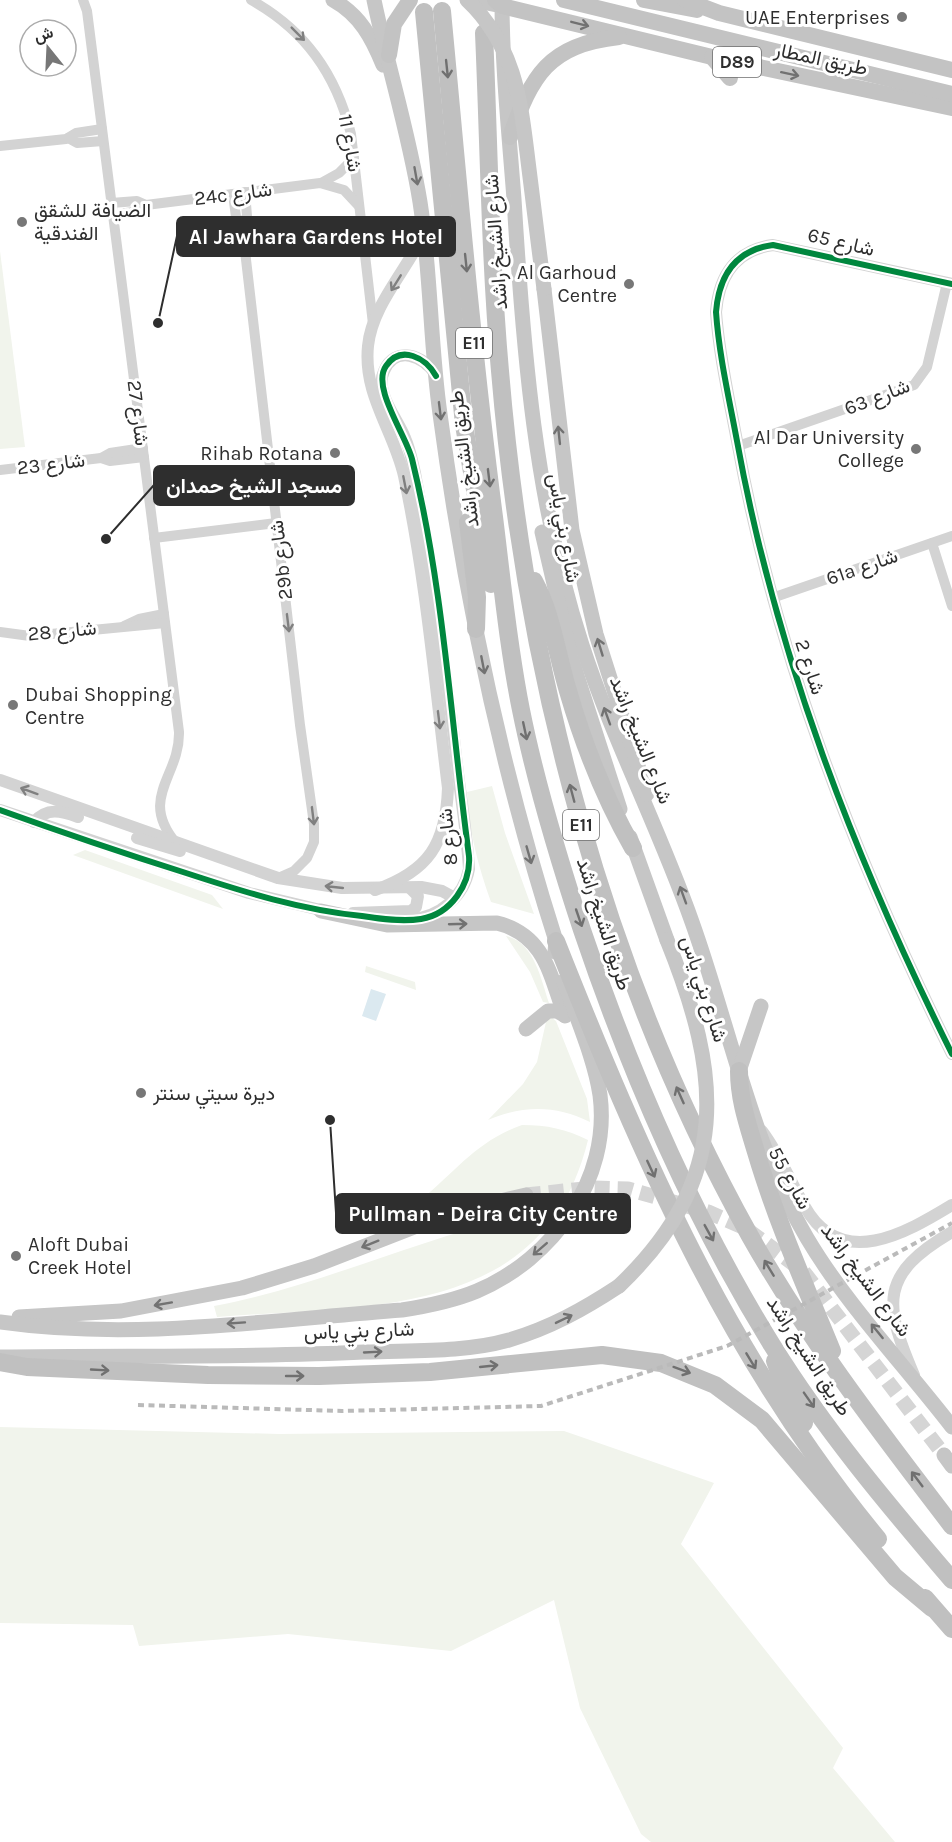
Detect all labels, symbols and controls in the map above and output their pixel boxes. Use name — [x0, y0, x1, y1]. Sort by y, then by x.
place label: UAE Enterprises — [745, 6, 890, 29]
marker: UAE Enterprises — [895, 10, 909, 24]
north arrow — [18, 18, 78, 78]
one-way arrow — [570, 19, 589, 31]
text: ش — [31, 22, 56, 46]
one-way arrow — [291, 27, 305, 42]
street label: طريق المطار — [771, 38, 870, 81]
road number: D89 — [713, 47, 761, 77]
one-way arrow — [442, 59, 453, 79]
one-way arrow — [780, 68, 799, 80]
street label: شارع 11 — [332, 112, 366, 174]
one-way arrow — [410, 165, 421, 185]
street label: شارع الشيخ راشد — [480, 173, 514, 310]
street label: 24c شارع — [193, 178, 273, 212]
place label: الضيافة للشقق الفندقية — [34, 199, 151, 245]
marker: الضيافة للشقق الفندقية — [15, 215, 29, 229]
callout: Al Jawhara Gardens Hotel — [177, 217, 455, 256]
street label: شارع 65 — [805, 223, 877, 263]
text: Al Jawhara Gardens Hotel — [189, 225, 443, 249]
one-way arrow — [461, 253, 472, 273]
place label: Al Garhoud Centre — [517, 261, 617, 307]
one-way arrow — [390, 274, 402, 291]
marker: Al Garhoud Centre — [622, 277, 636, 291]
road number: E11 — [456, 328, 492, 358]
street label: شارع 63 — [841, 374, 914, 422]
street label: شارع 27 — [121, 379, 153, 447]
street label: طريق الشيخ راشد — [444, 389, 486, 529]
one-way arrow — [434, 401, 445, 421]
one-way arrow — [554, 426, 565, 446]
place label: Al Dar University College — [754, 426, 904, 472]
place label: Rihab Rotana — [200, 442, 323, 465]
marker: Al Dar University College — [909, 442, 923, 456]
marker: Rihab Rotana — [328, 446, 342, 460]
street label: شارع 23 — [16, 448, 87, 482]
callout: مسجد الشيخ حمدان — [154, 466, 354, 505]
one-way arrow — [484, 468, 495, 488]
street label: شارع بني ياس — [538, 472, 585, 585]
text: مسجد الشيخ حمدان — [166, 474, 342, 500]
one-way arrow — [400, 475, 411, 494]
street label: 29b شارع — [265, 519, 299, 601]
street label: 61a شارع — [823, 544, 901, 592]
one-way arrow — [283, 612, 294, 632]
street label: شارع 28 — [27, 617, 97, 647]
street label: شارع 2 — [788, 637, 830, 698]
one-way arrow — [594, 638, 605, 657]
one-way arrow — [478, 655, 489, 675]
street label: شارع الشيخ راشد — [603, 673, 677, 808]
place label: Dubai Shopping Centre — [25, 683, 172, 729]
marker: Dubai Shopping Centre — [6, 698, 20, 712]
one-way arrow — [601, 707, 612, 726]
one-way arrow — [434, 709, 445, 729]
one-way arrow — [520, 720, 531, 740]
one-way arrow — [20, 784, 38, 795]
one-way arrow — [566, 784, 577, 803]
one-way arrow — [308, 806, 319, 825]
street label: شارع 8 — [434, 807, 464, 867]
road number: E11 — [563, 810, 599, 840]
one-way arrow — [524, 845, 536, 864]
street label: طريق الشيخ راشد — [570, 855, 636, 994]
one-way arrow — [324, 881, 344, 892]
one-way arrow — [676, 887, 687, 905]
one-way arrow — [574, 908, 585, 927]
one-way arrow — [447, 919, 467, 930]
street label: شارع بني ياس — [671, 933, 732, 1047]
place label: ديرة سيتي سنتر — [152, 1082, 275, 1110]
marker: ديرة سيتي سنتر — [134, 1086, 148, 1100]
one-way arrow — [674, 1086, 686, 1104]
street label: شارع 55 — [762, 1143, 816, 1214]
one-way arrow — [645, 1160, 657, 1178]
callout: Pullman - Deira City Centre — [336, 1194, 630, 1233]
text: Pullman - Deira City Centre — [348, 1202, 618, 1226]
street label: شارع الشيخ راشد — [814, 1219, 916, 1342]
one-way arrow — [704, 1224, 715, 1242]
place label: Aloft Dubai Creek Hotel — [28, 1233, 132, 1279]
one-way arrow — [362, 1239, 380, 1250]
one-way arrow — [533, 1242, 548, 1256]
marker: Aloft Dubai Creek Hotel — [9, 1249, 23, 1263]
one-way arrow — [763, 1260, 775, 1277]
street label: طريق الشيخ راشد — [760, 1292, 856, 1421]
one-way arrow — [154, 1299, 174, 1310]
one-way arrow — [554, 1313, 572, 1325]
one-way arrow — [226, 1317, 246, 1328]
street label: شارع بني ياس — [303, 1318, 415, 1349]
one-way arrow — [870, 1324, 883, 1340]
one-way arrow — [363, 1346, 383, 1357]
one-way arrow — [745, 1352, 757, 1369]
one-way arrow — [479, 1360, 499, 1371]
one-way arrow — [89, 1364, 109, 1375]
one-way arrow — [672, 1366, 691, 1377]
one-way arrow — [284, 1370, 304, 1382]
one-way arrow — [803, 1392, 815, 1408]
one-way arrow — [910, 1472, 923, 1488]

